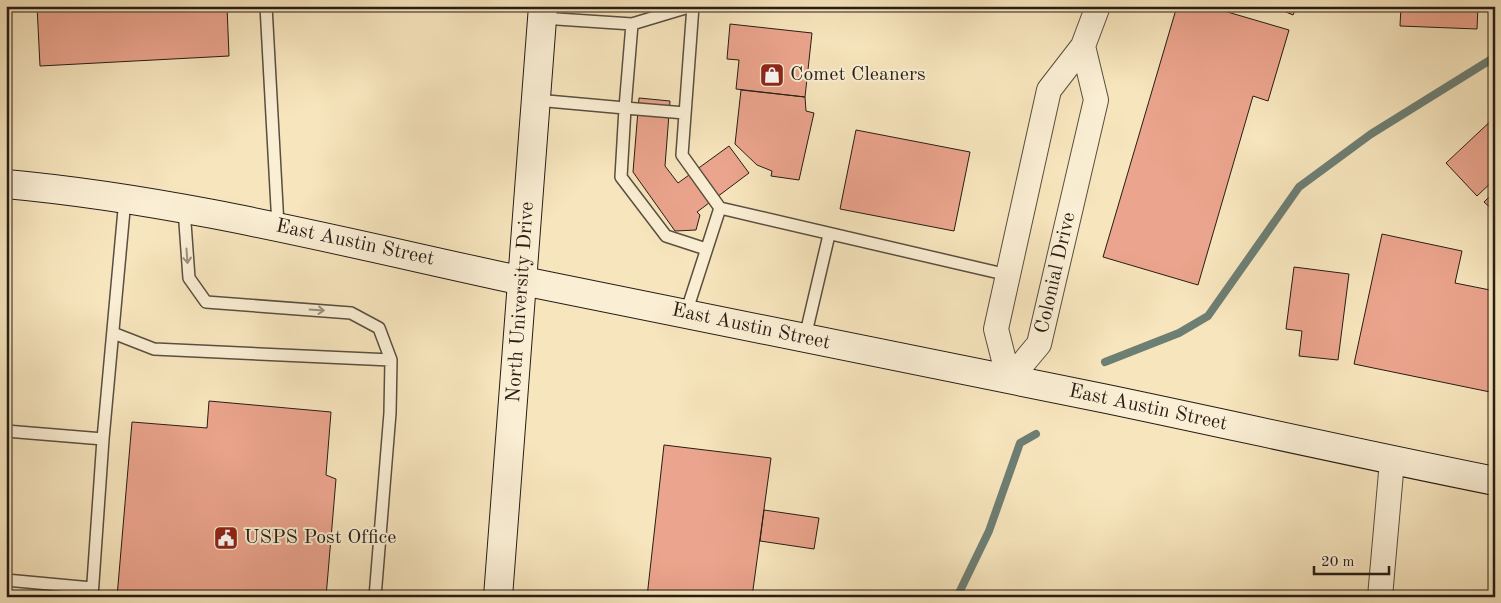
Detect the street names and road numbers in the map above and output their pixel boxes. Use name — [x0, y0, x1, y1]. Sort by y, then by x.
street label: North University Drive — [504, 201, 538, 403]
street label: Colonial Drive — [1032, 210, 1080, 336]
street label: East Austin Street — [274, 216, 436, 270]
street label: East Austin Street — [670, 300, 832, 354]
street label: East Austin Street — [1067, 381, 1229, 435]

